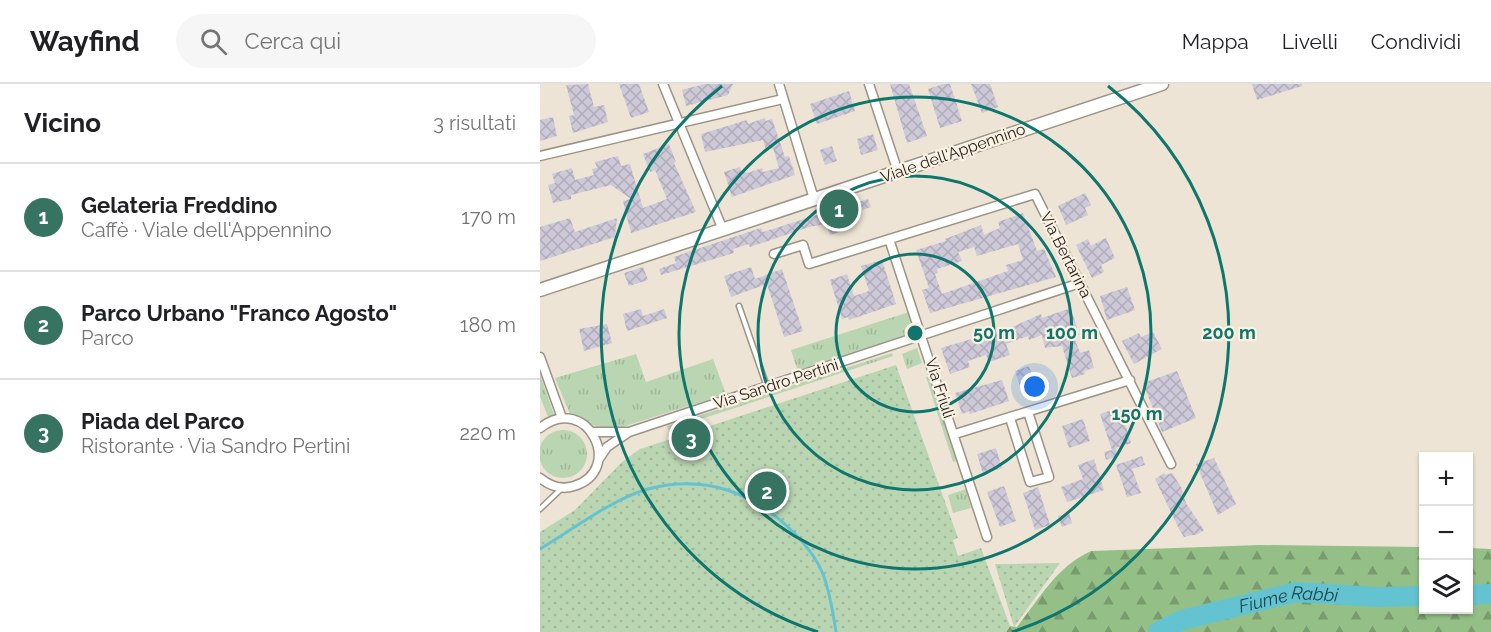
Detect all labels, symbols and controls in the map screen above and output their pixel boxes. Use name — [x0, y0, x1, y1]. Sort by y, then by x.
search box — [176, 14, 596, 68]
text: Wayfind — [30, 25, 140, 58]
icon: search — [197, 25, 230, 58]
text: Cerca qui — [245, 28, 341, 54]
text: Mappa — [1182, 29, 1249, 54]
text: Livelli — [1282, 29, 1338, 54]
text: Condividi — [1371, 29, 1461, 54]
text: Vicino — [24, 108, 101, 138]
text: 3 risultati — [433, 111, 516, 135]
street label: Viale dell'Appennino — [878, 119, 1028, 187]
pin: 1 — [820, 186, 858, 232]
text: Gelateria Freddino — [81, 192, 277, 218]
text: 1 — [39, 205, 48, 229]
text: 170 m — [461, 205, 516, 229]
street label: Via Bertarina — [1036, 209, 1096, 301]
text: Caffè · Viale dell'Appennino — [81, 218, 332, 242]
text: Parco Urbano "Franco Agosto" — [81, 300, 397, 326]
text: 2 — [38, 313, 49, 337]
text: 180 m — [460, 313, 516, 337]
text: 50 m — [973, 322, 1015, 343]
text: 100 m — [1046, 322, 1098, 343]
text: 200 m — [1202, 322, 1256, 343]
centre of rings — [905, 323, 925, 343]
text: Parco — [81, 326, 134, 350]
street label: Via Sandro Pertini — [711, 355, 841, 413]
street label: Via Friuli — [921, 355, 959, 421]
your location — [1020, 372, 1049, 401]
text: 150 m — [1112, 403, 1163, 424]
text: Piada del Parco — [81, 408, 244, 434]
pin: 3 — [672, 416, 710, 460]
text: 3 — [38, 421, 49, 445]
text: 220 m — [459, 421, 516, 445]
text: Ristorante · Via Sandro Pertini — [81, 434, 350, 458]
map controls — [1419, 452, 1473, 614]
button: + — [1419, 452, 1473, 506]
pin: 2 — [748, 468, 786, 514]
button: − — [1419, 506, 1473, 560]
button: layers — [1419, 560, 1473, 614]
water label: Fiume Rabbi — [1236, 581, 1340, 616]

